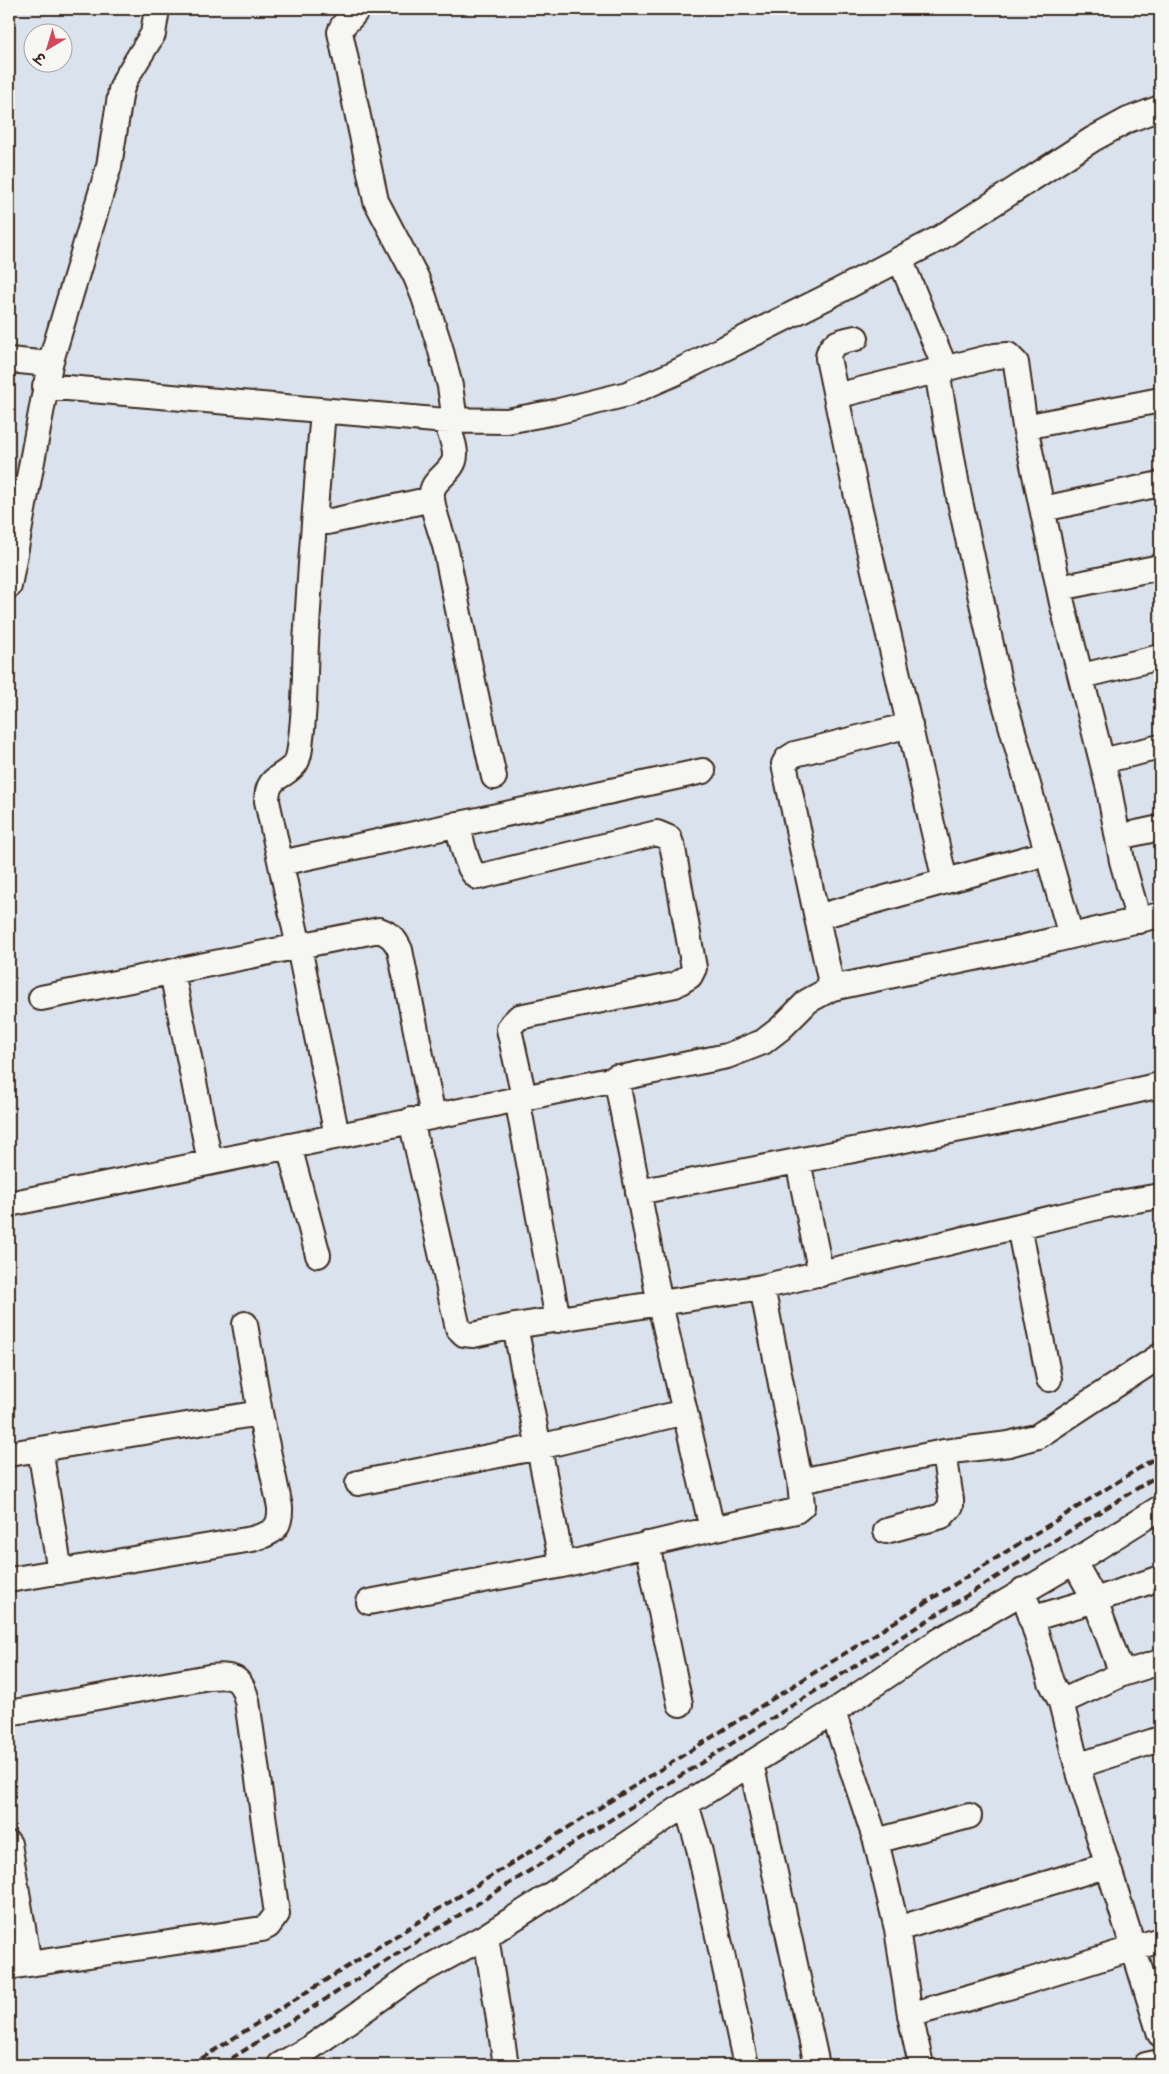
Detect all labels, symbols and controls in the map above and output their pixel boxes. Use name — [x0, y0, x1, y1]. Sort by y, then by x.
north arrow — [22, 22, 72, 72]
text: उ — [29, 47, 51, 69]

